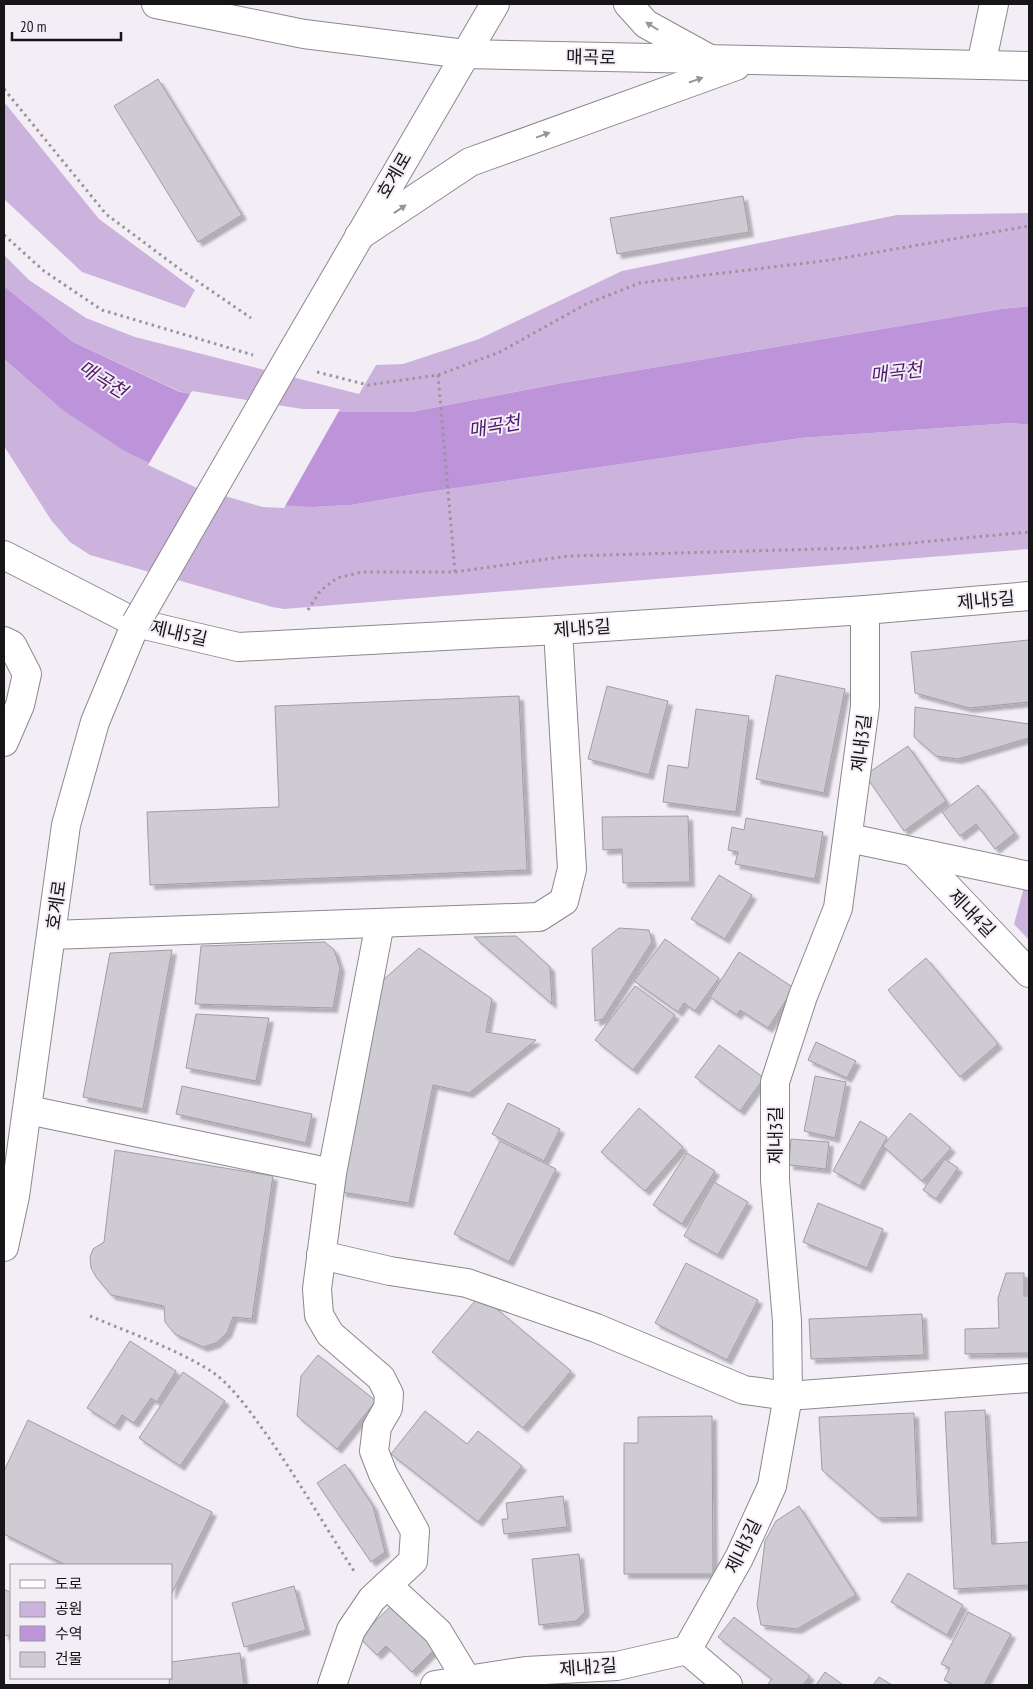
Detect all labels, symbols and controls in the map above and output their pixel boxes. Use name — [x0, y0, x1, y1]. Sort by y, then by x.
scale bar — [12, 10, 121, 42]
text: 20 m — [20, 17, 46, 36]
one-way arrow — [646, 22, 659, 31]
street label: 매곡로 — [566, 45, 616, 69]
one-way arrow — [689, 75, 704, 83]
one-way arrow — [536, 131, 551, 139]
street label: 호계로 — [372, 148, 416, 202]
one-way arrow — [393, 204, 406, 213]
water label: 매곡천 — [74, 355, 133, 404]
water label: 매곡천 — [869, 357, 925, 387]
water label: 매곡천 — [466, 409, 523, 442]
street label: 제내5길 — [956, 586, 1016, 614]
street label: 제내5길 — [148, 615, 210, 651]
street label: 제내5길 — [552, 615, 612, 641]
street label: 제내3길 — [846, 713, 876, 773]
street label: 호계로 — [41, 879, 71, 931]
street label: 제내4길 — [944, 884, 1000, 942]
street label: 제내3길 — [764, 1106, 787, 1164]
street label: 제내3길 — [720, 1515, 766, 1577]
legend — [10, 1564, 172, 1679]
text: 도로 — [55, 1574, 83, 1593]
text: 공원 — [55, 1599, 83, 1618]
text: 수역 — [55, 1624, 83, 1643]
text: 건물 — [55, 1649, 83, 1668]
street label: 제내2길 — [558, 1654, 618, 1680]

